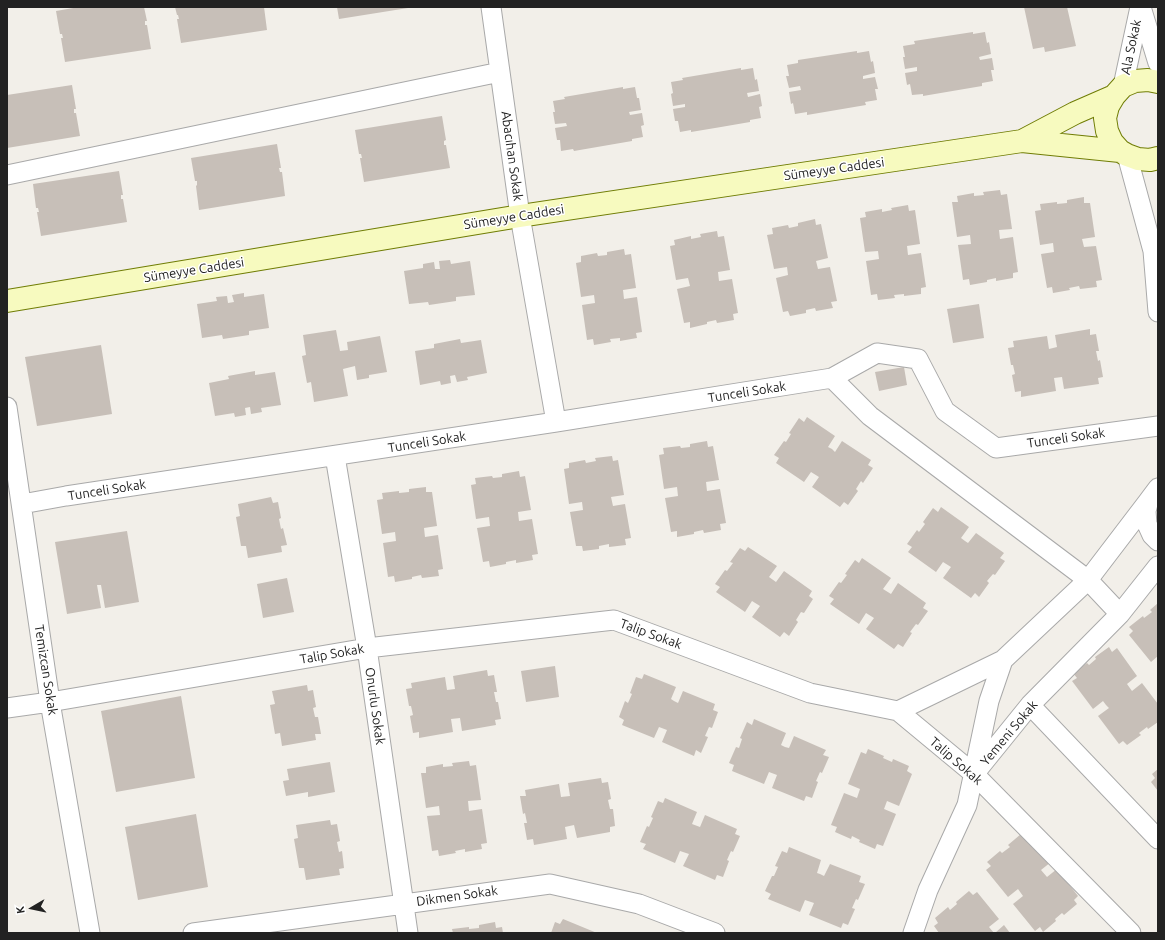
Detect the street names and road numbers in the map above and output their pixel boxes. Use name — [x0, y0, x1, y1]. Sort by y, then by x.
street label: Ala Sokak — [1118, 18, 1144, 76]
street label: Abacıhan Sokak — [498, 110, 526, 202]
street label: Sümeyye Caddesi — [783, 154, 885, 184]
street label: Sümeyye Caddesi — [463, 201, 565, 233]
street label: Sümeyye Caddesi — [143, 254, 245, 286]
street label: Tunceli Sokak — [707, 378, 787, 406]
street label: Tunceli Sokak — [1026, 425, 1106, 451]
street label: Tunceli Sokak — [387, 428, 467, 456]
street label: Tunceli Sokak — [67, 476, 147, 504]
street label: Talip Sokak — [618, 616, 684, 652]
street label: Temizcan Sokak — [31, 624, 61, 716]
street label: Talip Sokak — [299, 641, 365, 667]
street label: Onurlu Sokak — [362, 666, 388, 746]
street label: Yemeni Sokak — [977, 697, 1041, 769]
street label: Talip Sokak — [926, 734, 986, 788]
street label: Dikmen Sokak — [415, 883, 499, 909]

